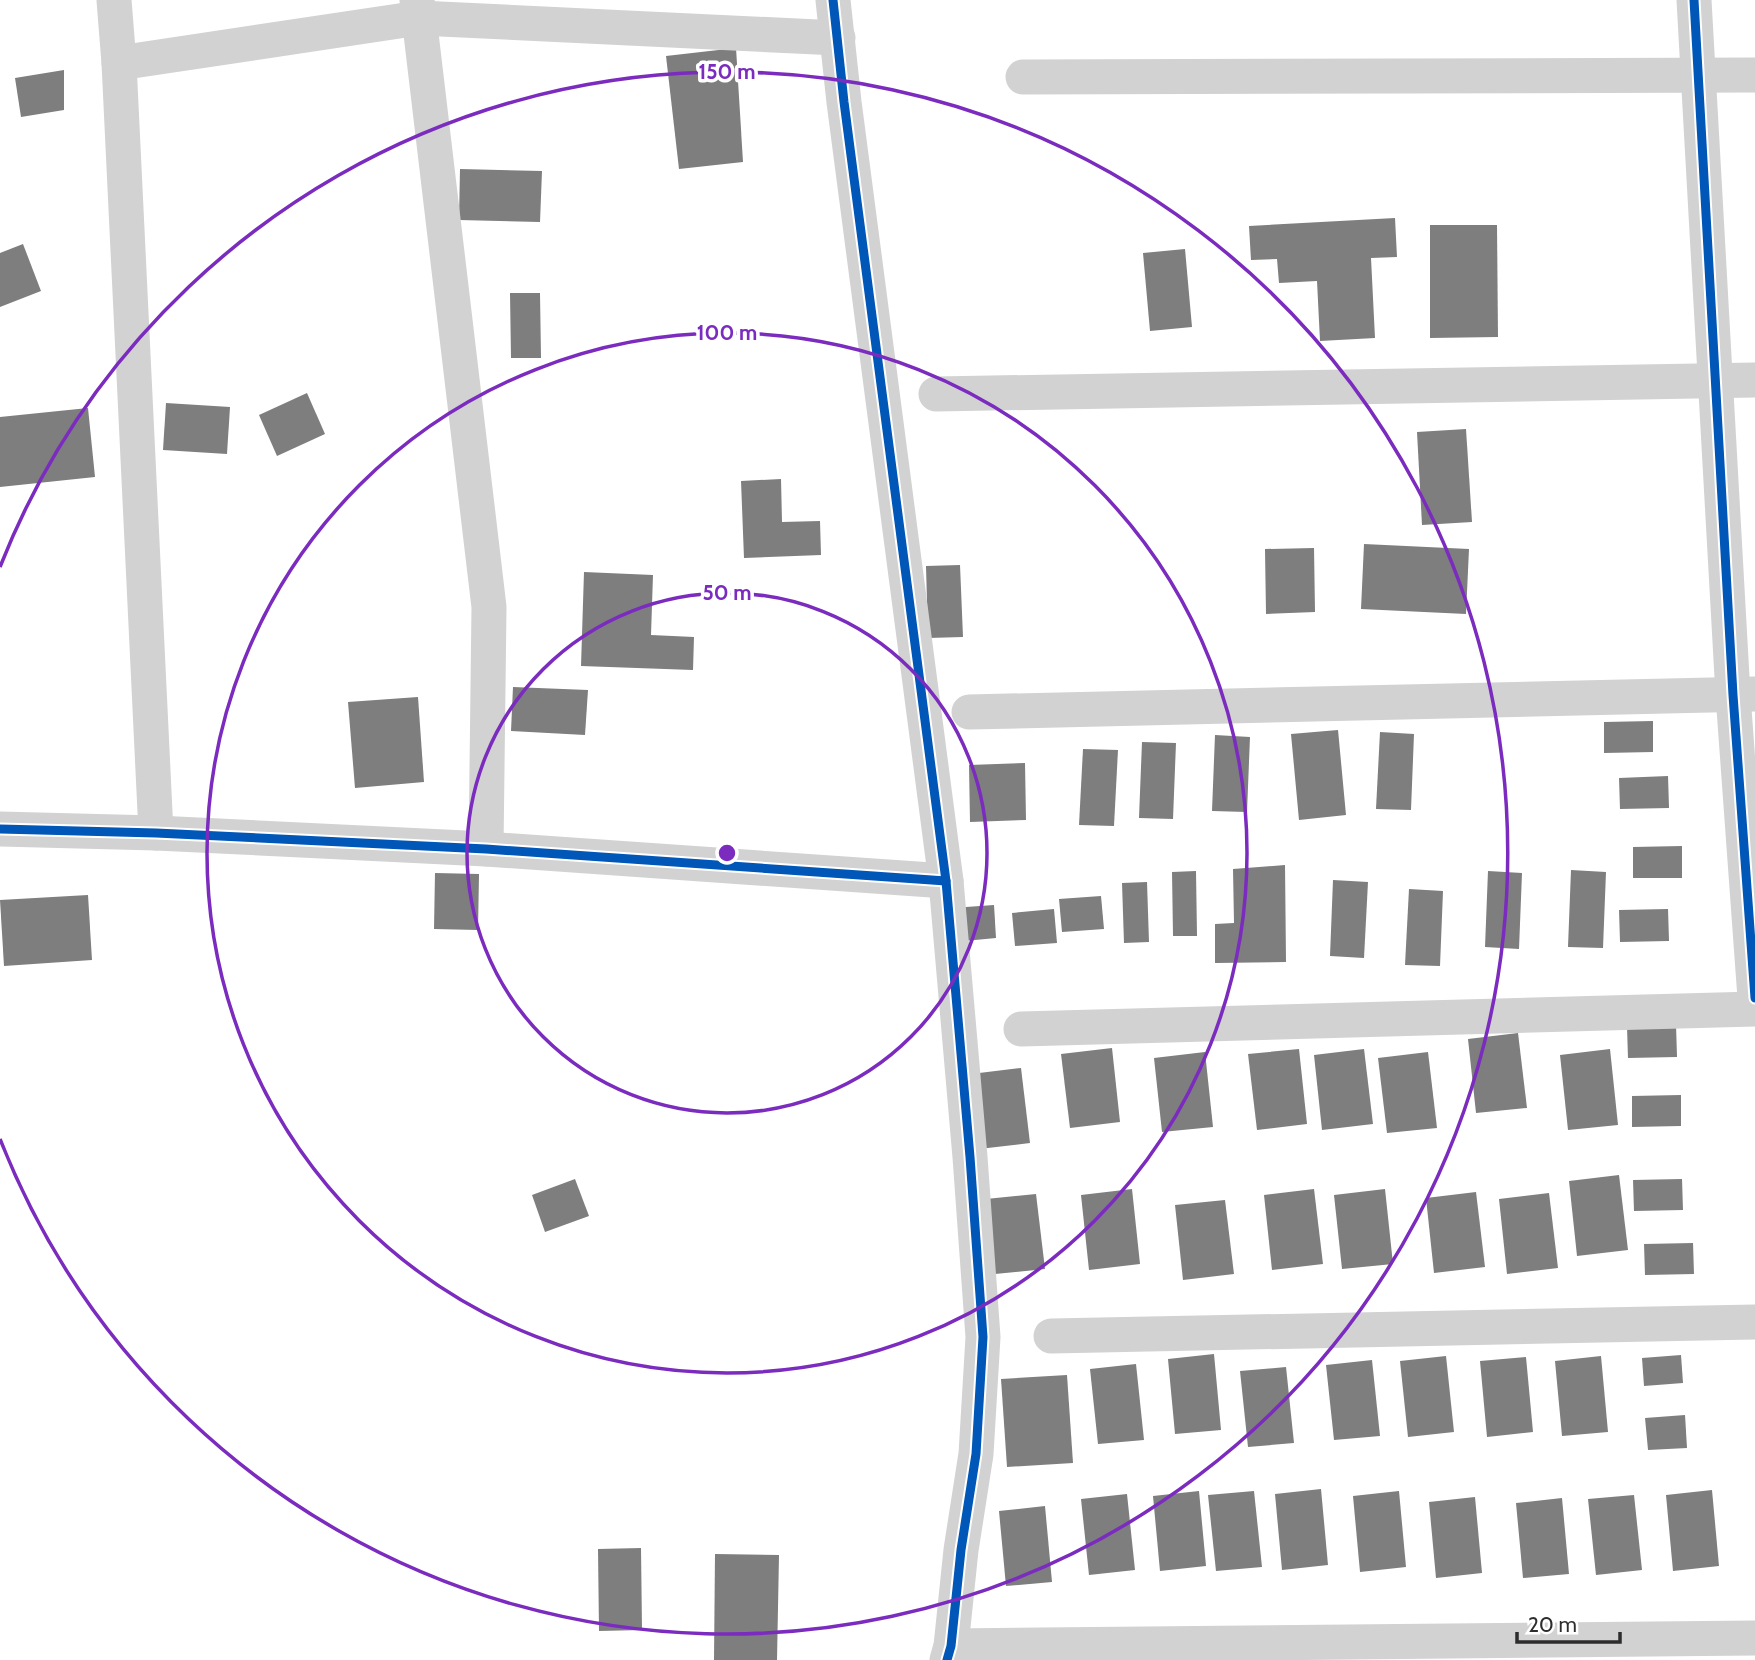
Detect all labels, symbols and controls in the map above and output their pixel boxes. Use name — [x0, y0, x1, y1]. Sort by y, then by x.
text: 150 m — [699, 59, 755, 84]
text: 100 m — [697, 320, 757, 345]
text: 50 m — [702, 580, 752, 605]
centre of rings — [715, 841, 739, 865]
scale bar — [1517, 1600, 1620, 1644]
text: 20 m — [1528, 1612, 1577, 1637]

